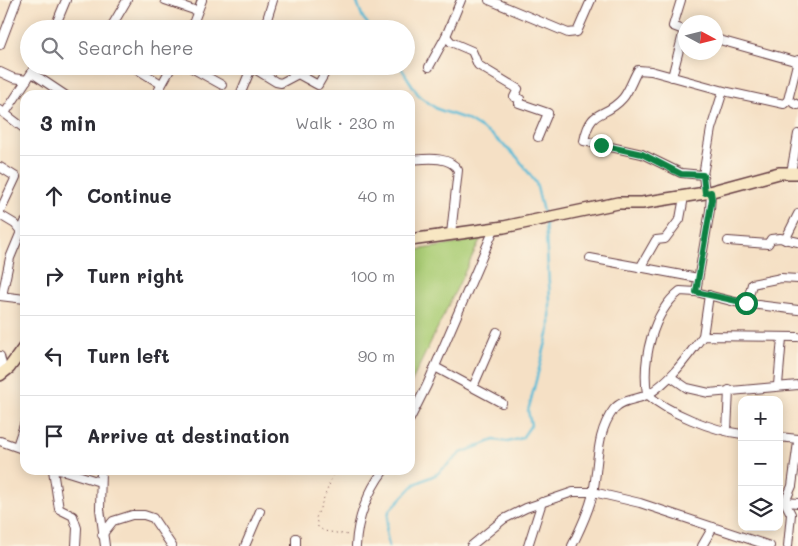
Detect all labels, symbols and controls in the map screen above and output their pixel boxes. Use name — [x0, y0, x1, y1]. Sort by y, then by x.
north arrow — [678, 15, 723, 60]
search box — [20, 20, 415, 75]
icon: search — [38, 34, 66, 62]
text: Search here — [78, 35, 194, 60]
text: 3 min — [40, 109, 96, 136]
text: Walk · 230 m — [295, 112, 395, 133]
route end — [590, 134, 613, 157]
icon: ahead — [40, 182, 68, 210]
text: Continue — [87, 183, 172, 208]
text: 40 m — [358, 185, 395, 206]
icon: right — [40, 262, 68, 290]
text: Turn right — [87, 263, 184, 288]
text: 100 m — [350, 265, 395, 286]
route start — [735, 292, 758, 315]
icon: left — [40, 342, 68, 370]
text: Turn left — [87, 343, 170, 368]
text: 90 m — [358, 345, 395, 366]
map controls — [738, 396, 783, 531]
button: + — [738, 396, 783, 441]
icon: arrive — [40, 422, 68, 450]
text: Arrive at destination — [87, 423, 290, 448]
button: − — [738, 441, 783, 486]
button: layers — [738, 486, 783, 531]

